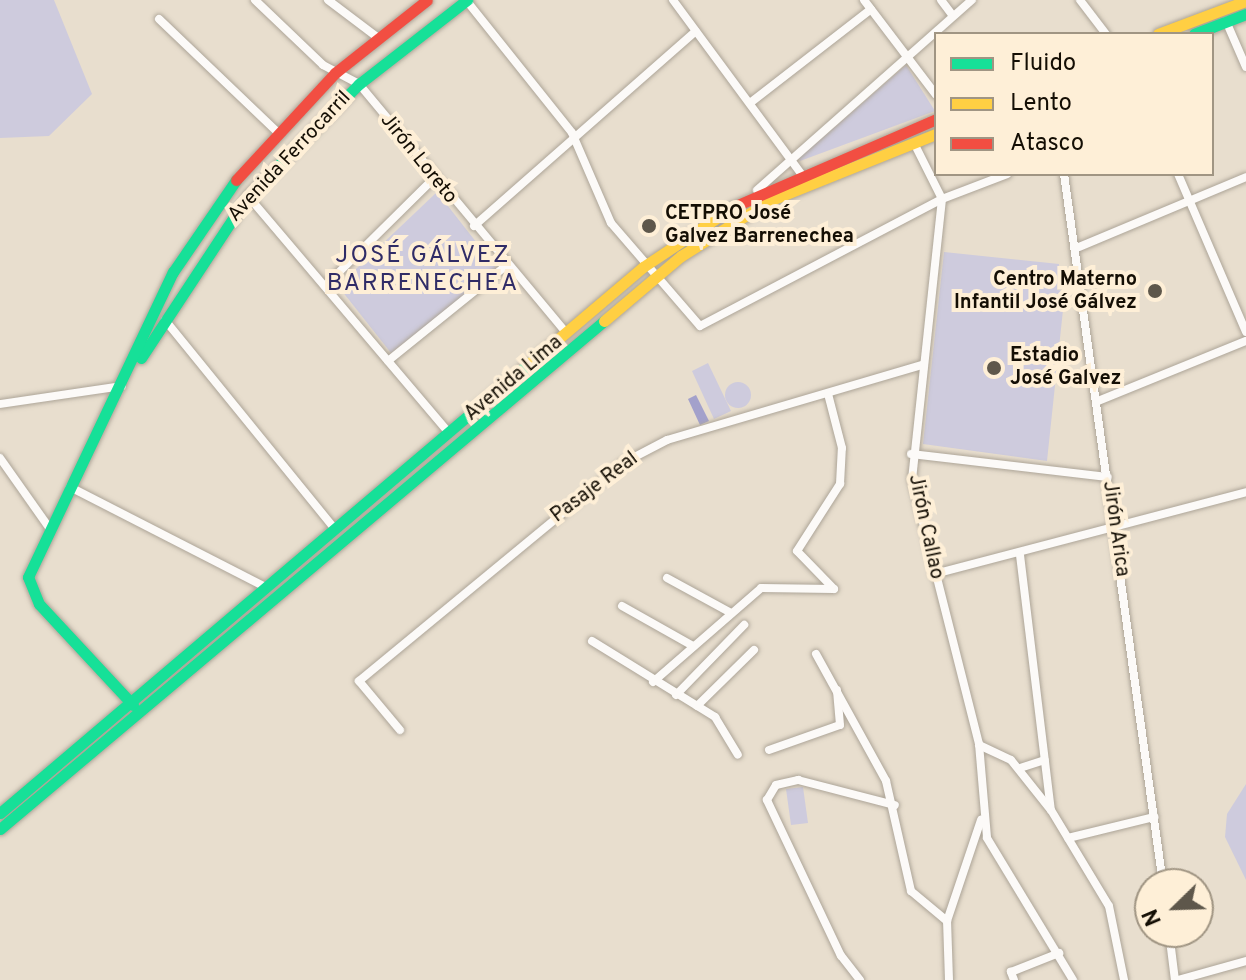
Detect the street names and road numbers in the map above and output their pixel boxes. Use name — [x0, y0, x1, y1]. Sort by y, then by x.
street label: Avenida Ferrocarril — [223, 87, 357, 227]
street label: Jirón Loreto — [374, 109, 462, 209]
street label: Avenida Lima — [460, 331, 568, 427]
street label: Pasaje Real — [547, 447, 643, 529]
street label: Jirón Callao — [902, 473, 948, 581]
street label: Jirón Arica — [1096, 479, 1134, 579]

